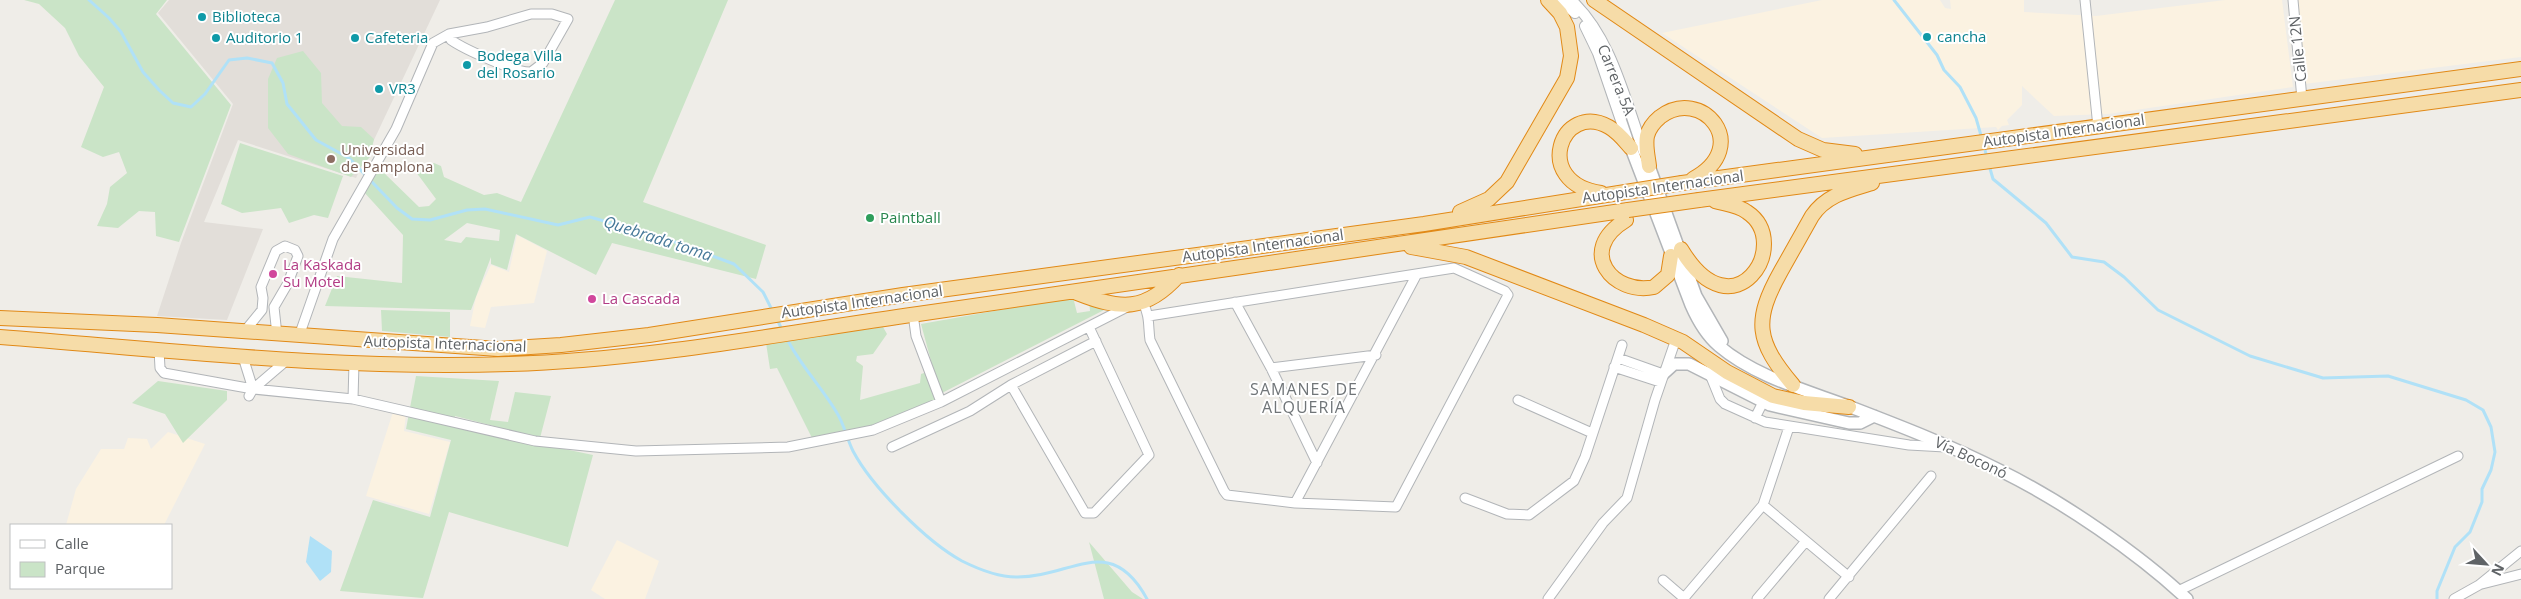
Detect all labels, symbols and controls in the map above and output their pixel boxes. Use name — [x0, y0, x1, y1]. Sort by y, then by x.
place label: Biblioteca — [212, 6, 281, 26]
marker: Biblioteca — [196, 11, 208, 23]
street label: Calle 12N — [2284, 15, 2310, 83]
place label: cancha — [1937, 26, 1986, 46]
place label: Auditorio 1 — [226, 27, 303, 47]
place label: Cafeteria — [365, 27, 428, 47]
marker: cancha — [1921, 31, 1933, 43]
marker: Auditorio 1 — [210, 32, 222, 44]
marker: Cafeteria — [349, 32, 361, 44]
street label: Carrera 5A — [1594, 41, 1640, 119]
place label: Bodega Villa del Rosario — [477, 45, 562, 82]
marker: Bodega Villa del Rosario — [461, 59, 473, 71]
place label: VR3 — [389, 78, 416, 98]
marker: VR3 — [373, 83, 385, 95]
street label: Autopista Internacional — [1982, 109, 2146, 151]
place label: Universidad de Pamplona — [341, 139, 433, 176]
marker: Universidad de Pamplona — [325, 153, 337, 165]
street label: Autopista Internacional — [1581, 165, 1745, 207]
place label: Paintball — [880, 207, 941, 227]
water label: Quebrada toma — [601, 210, 715, 266]
marker: Paintball — [864, 212, 876, 224]
street label: Autopista Internacional — [1181, 224, 1345, 266]
place label: La Kaskada Su Motel — [283, 254, 361, 291]
marker: La Kaskada Su Motel — [267, 268, 279, 280]
street label: Autopista Internacional — [780, 280, 944, 322]
place label: La Cascada — [602, 288, 680, 308]
marker: La Cascada — [586, 293, 598, 305]
street label: Autopista Internacional — [363, 330, 527, 356]
district label: SAMANES DE ALQUERÍA — [1250, 378, 1358, 418]
street label: Vía Boconó — [1932, 432, 2011, 483]
legend — [10, 524, 172, 589]
text: Calle — [55, 533, 89, 553]
north arrow — [2461, 539, 2511, 589]
text: Parque — [55, 558, 105, 578]
text: N — [2487, 561, 2509, 579]

